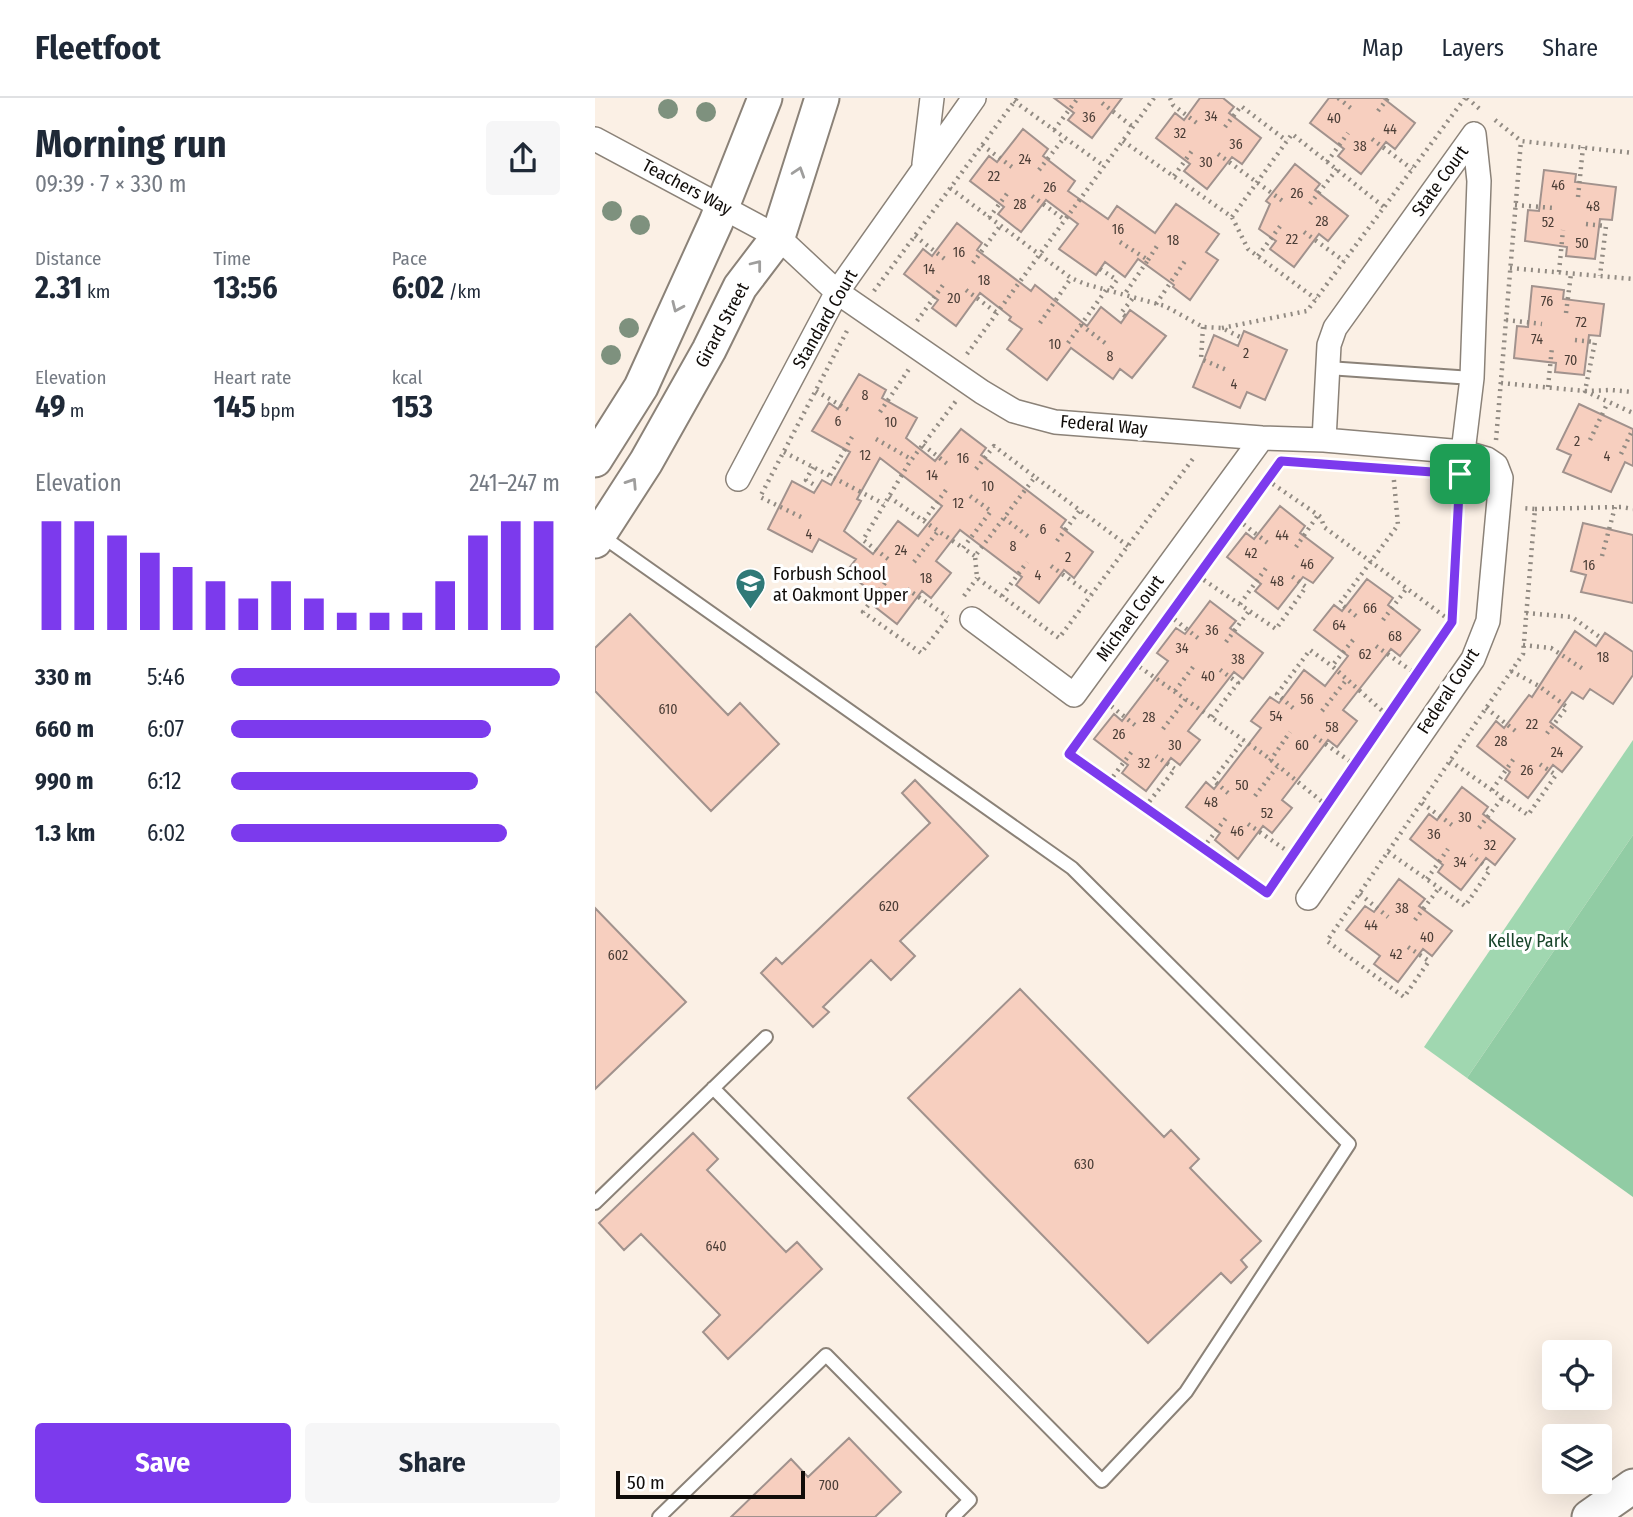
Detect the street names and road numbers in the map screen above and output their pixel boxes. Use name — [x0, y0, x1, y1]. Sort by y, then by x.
street label: State Court — [1407, 141, 1473, 221]
street label: Teachers Way — [638, 154, 736, 220]
street label: Standard Court — [788, 265, 862, 373]
street label: Girard Street — [690, 279, 754, 371]
street label: Federal Way — [1059, 410, 1149, 440]
street label: Michael Court — [1091, 571, 1169, 665]
street label: Federal Court — [1412, 644, 1484, 738]

